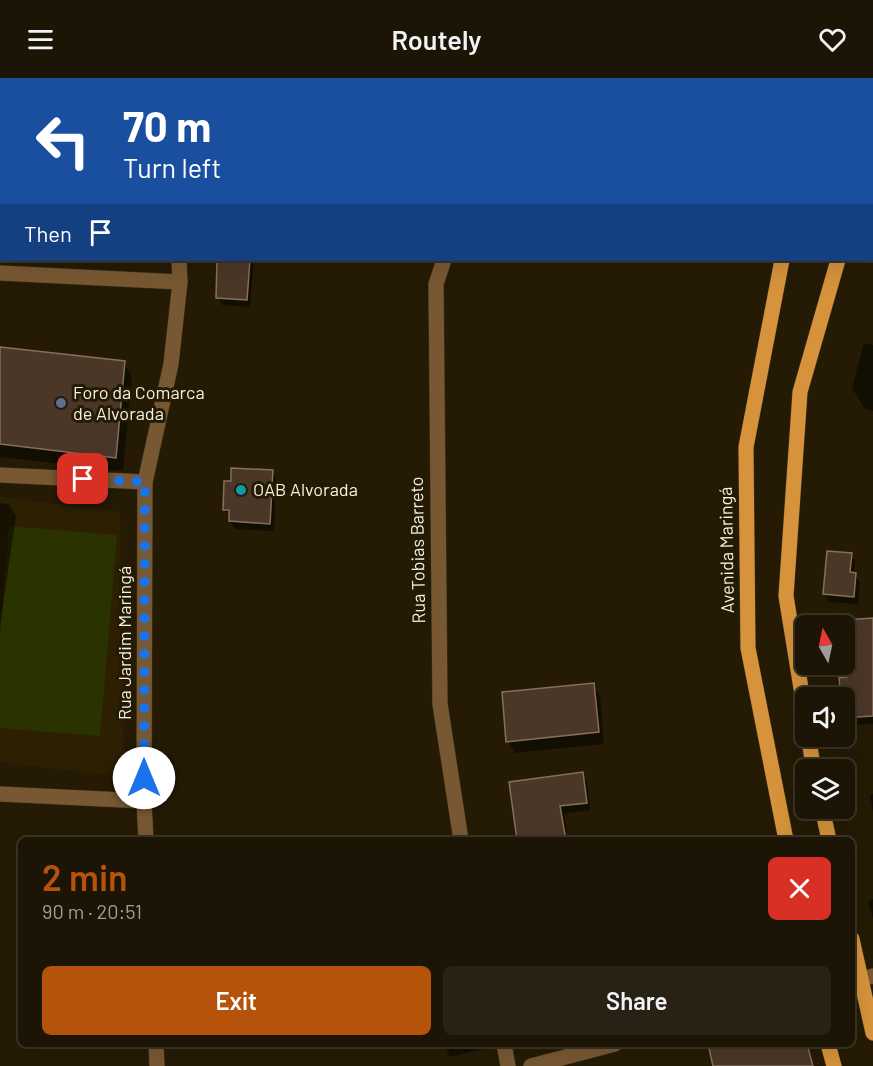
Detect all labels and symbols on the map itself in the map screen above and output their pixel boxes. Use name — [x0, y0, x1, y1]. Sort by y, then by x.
place label: Foro da Comarca de Alvorada — [73, 381, 205, 424]
marker: Foro da Comarca de Alvorada — [54, 396, 68, 410]
pin — [57, 453, 108, 504]
street label: Rua Tobias Barreto — [405, 476, 429, 624]
place label: OAB Alvorada — [253, 478, 358, 500]
marker: OAB Alvorada — [234, 483, 248, 497]
street label: Avenida Maringá — [714, 486, 738, 614]
street label: Rua Jardim Maringá — [113, 566, 135, 720]
north arrow — [795, 615, 855, 675]
position arrow — [112, 746, 176, 810]

